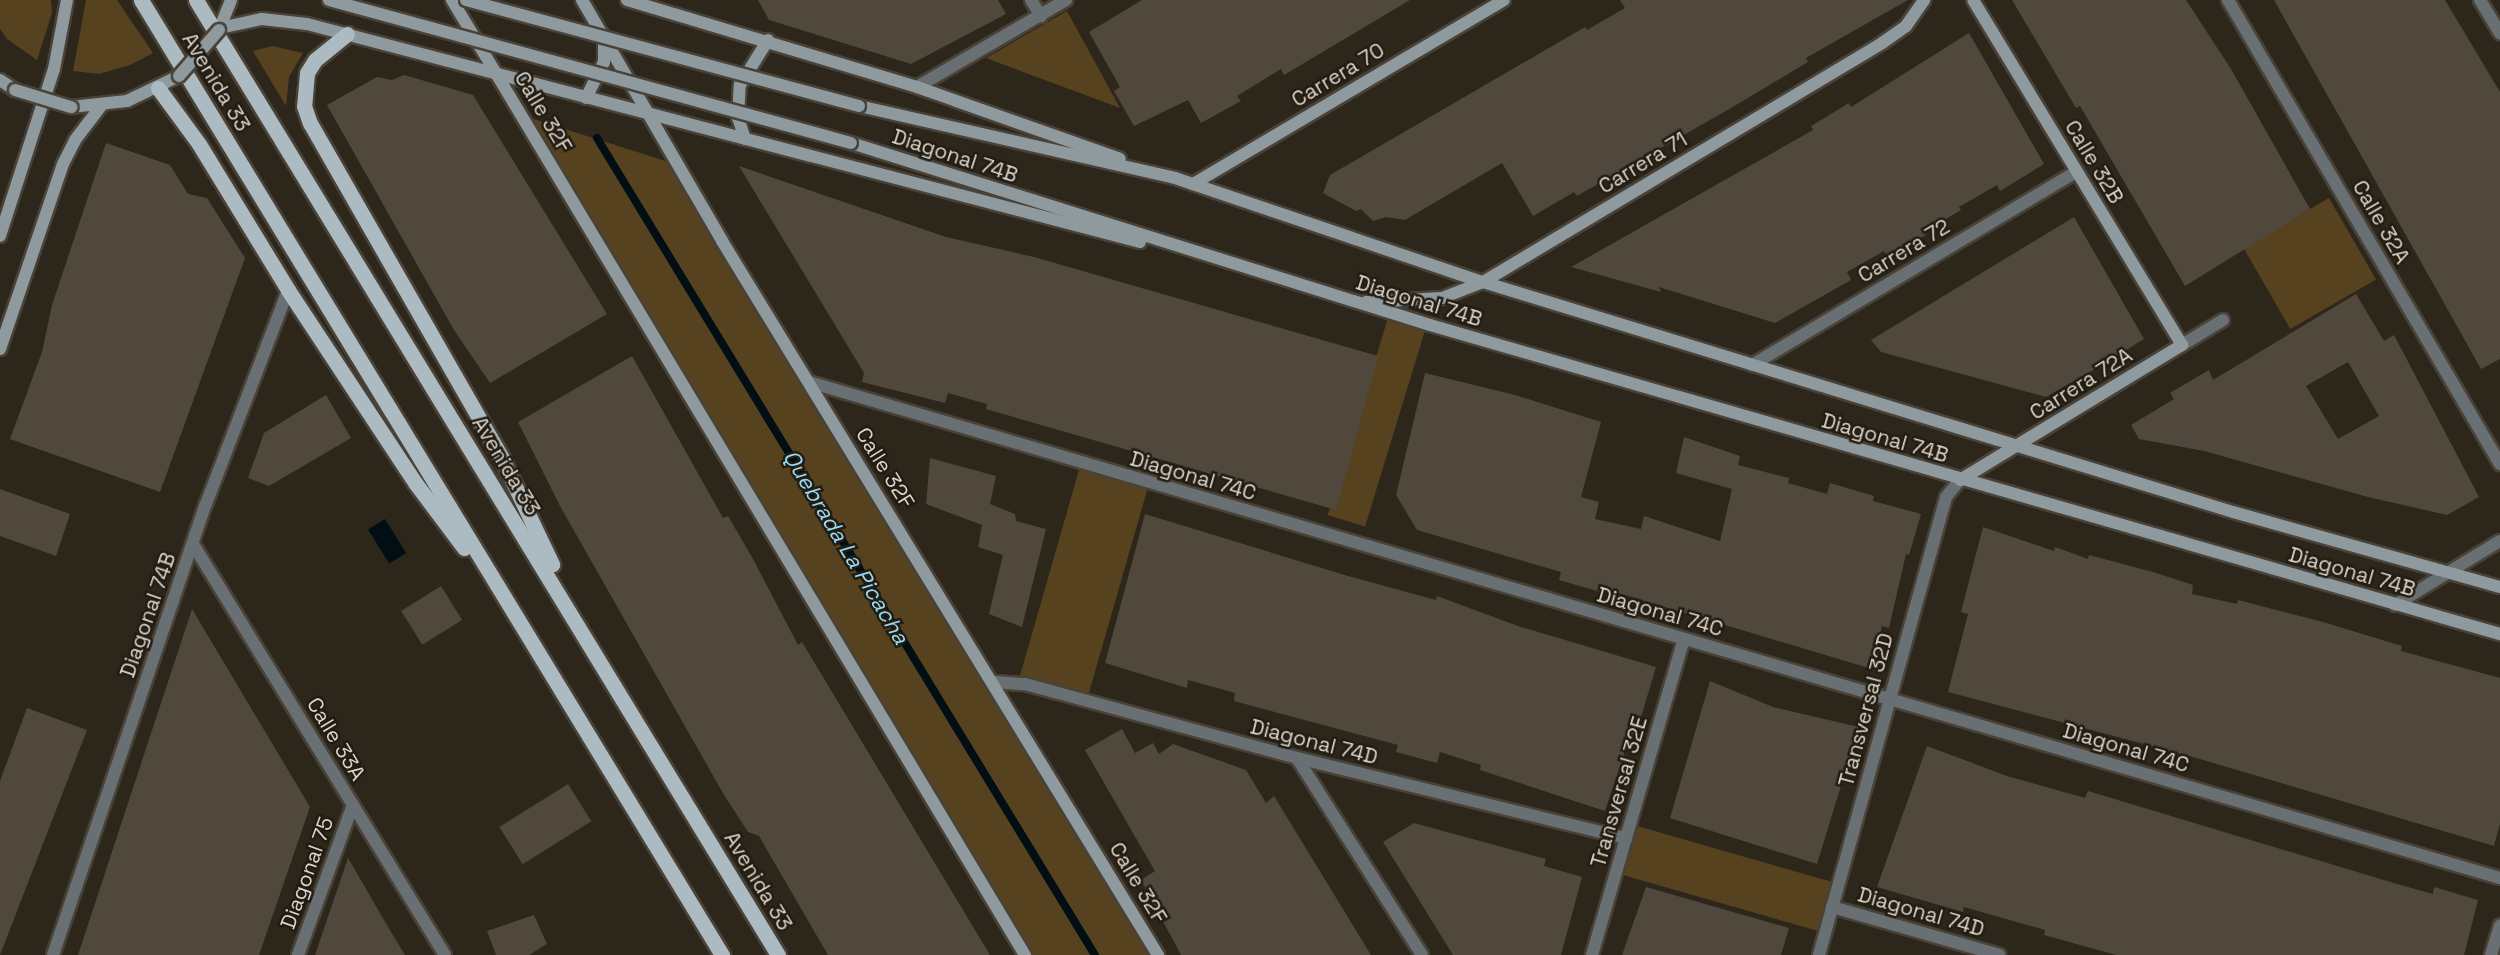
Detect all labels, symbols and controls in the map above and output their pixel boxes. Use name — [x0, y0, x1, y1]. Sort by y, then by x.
street label: Avenida 33 — [177, 28, 255, 136]
street label: Carrera 70 — [1287, 38, 1389, 112]
street label: Calle 32F — [509, 67, 577, 157]
street label: Calle 32B — [2059, 116, 2129, 208]
street label: Diagonal 74B — [889, 124, 1021, 188]
street label: Carrera 71 — [1594, 127, 1692, 199]
street label: Calle 32A — [2347, 176, 2415, 268]
street label: Carrera 72 — [1853, 214, 1955, 288]
street label: Diagonal 74B — [1353, 270, 1485, 332]
street label: Carrera 72A — [2025, 343, 2137, 425]
street label: Diagonal 74B — [1819, 408, 1951, 468]
street label: Avenida 33 — [467, 412, 545, 520]
street label: Calle 32F — [850, 423, 920, 513]
water label: Quebrada La Picacha — [778, 445, 914, 649]
street label: Diagonal 74C — [1127, 446, 1259, 506]
street label: Diagonal 74B — [2286, 542, 2418, 602]
street label: Diagonal 74B — [115, 549, 181, 681]
street label: Diagonal 74C — [1594, 582, 1726, 642]
street label: Transversal 32D — [1833, 631, 1899, 789]
street label: Calle 33A — [301, 693, 371, 785]
street label: Diagonal 74D — [1248, 714, 1380, 770]
street label: Transversal 32E — [1585, 714, 1653, 870]
street label: Diagonal 74C — [2060, 718, 2192, 778]
street label: Diagonal 75 — [275, 814, 339, 932]
street label: Avenida 33 — [719, 827, 797, 935]
street label: Calle 32F — [1104, 838, 1172, 928]
street label: Diagonal 74D — [1855, 882, 1987, 942]

